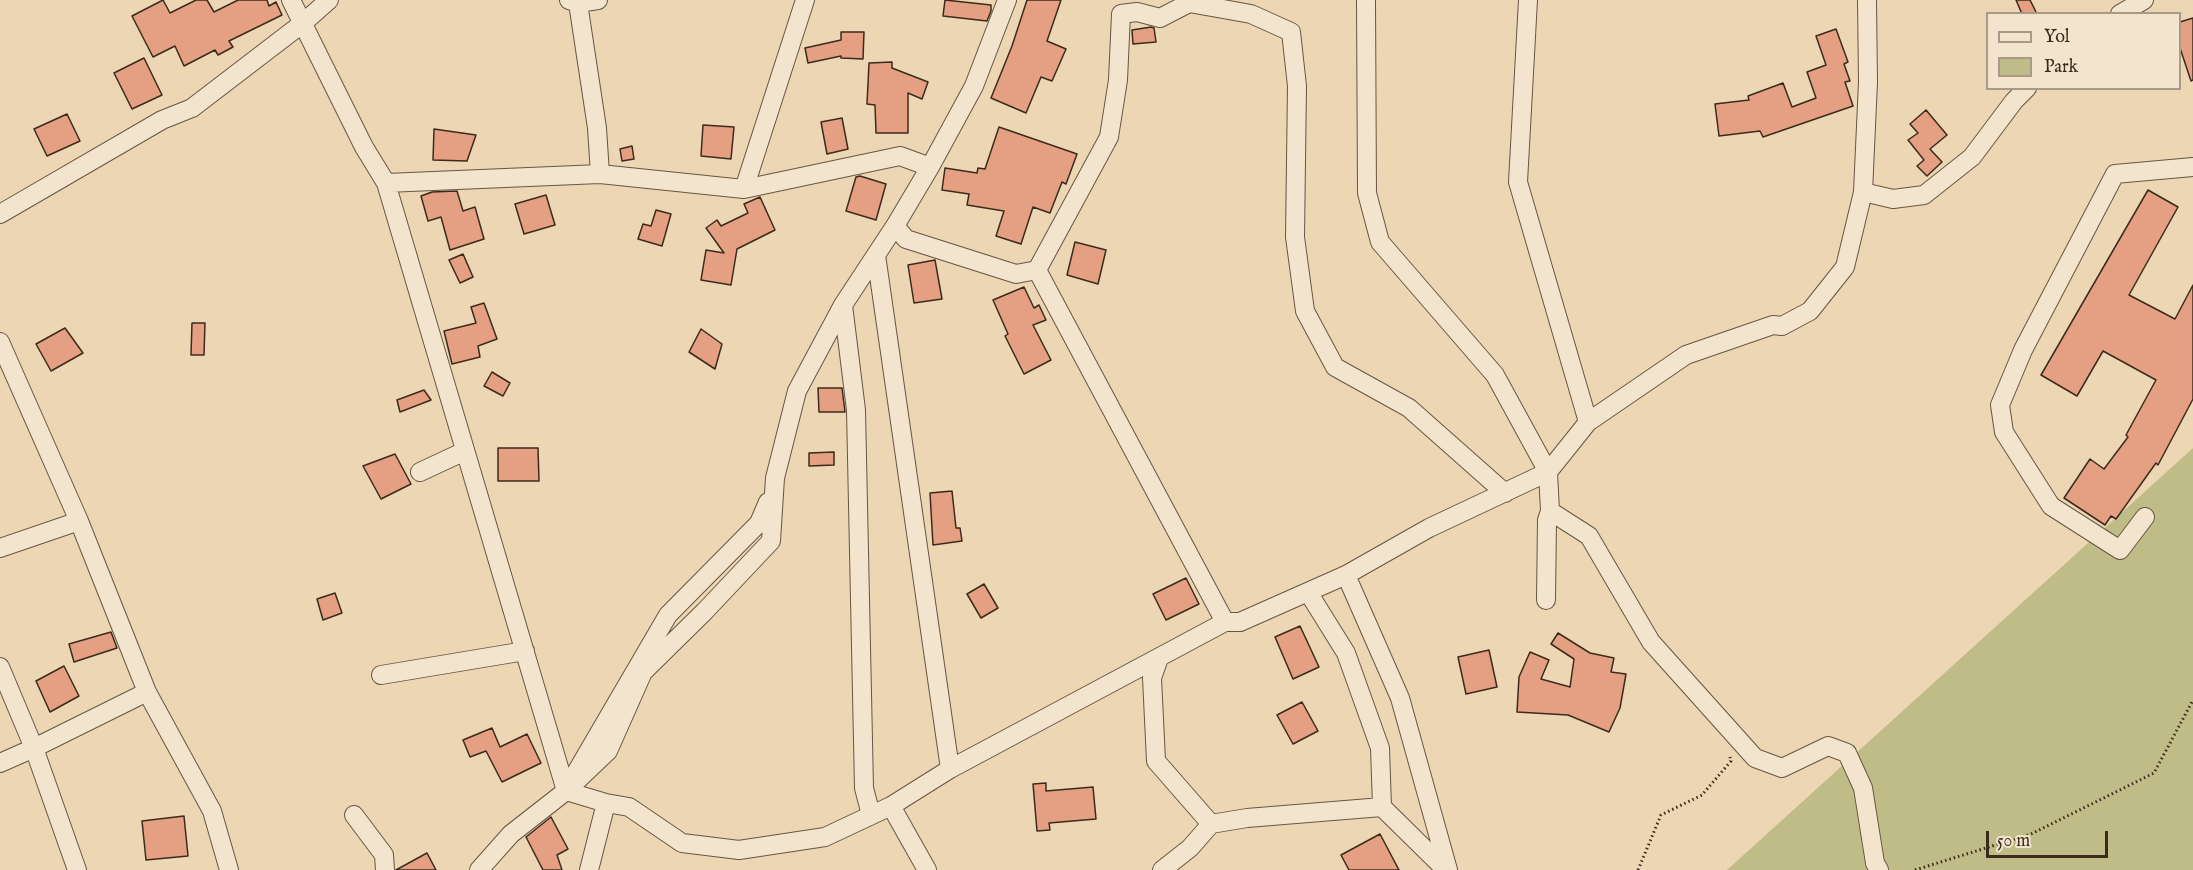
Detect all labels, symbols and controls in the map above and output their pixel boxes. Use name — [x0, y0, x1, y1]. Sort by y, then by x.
legend — [1986, 12, 2181, 90]
text: Yol — [2044, 26, 2070, 49]
text: Park — [2044, 56, 2078, 79]
scale bar — [1989, 819, 2110, 857]
text: 50 m — [1997, 830, 2030, 853]

